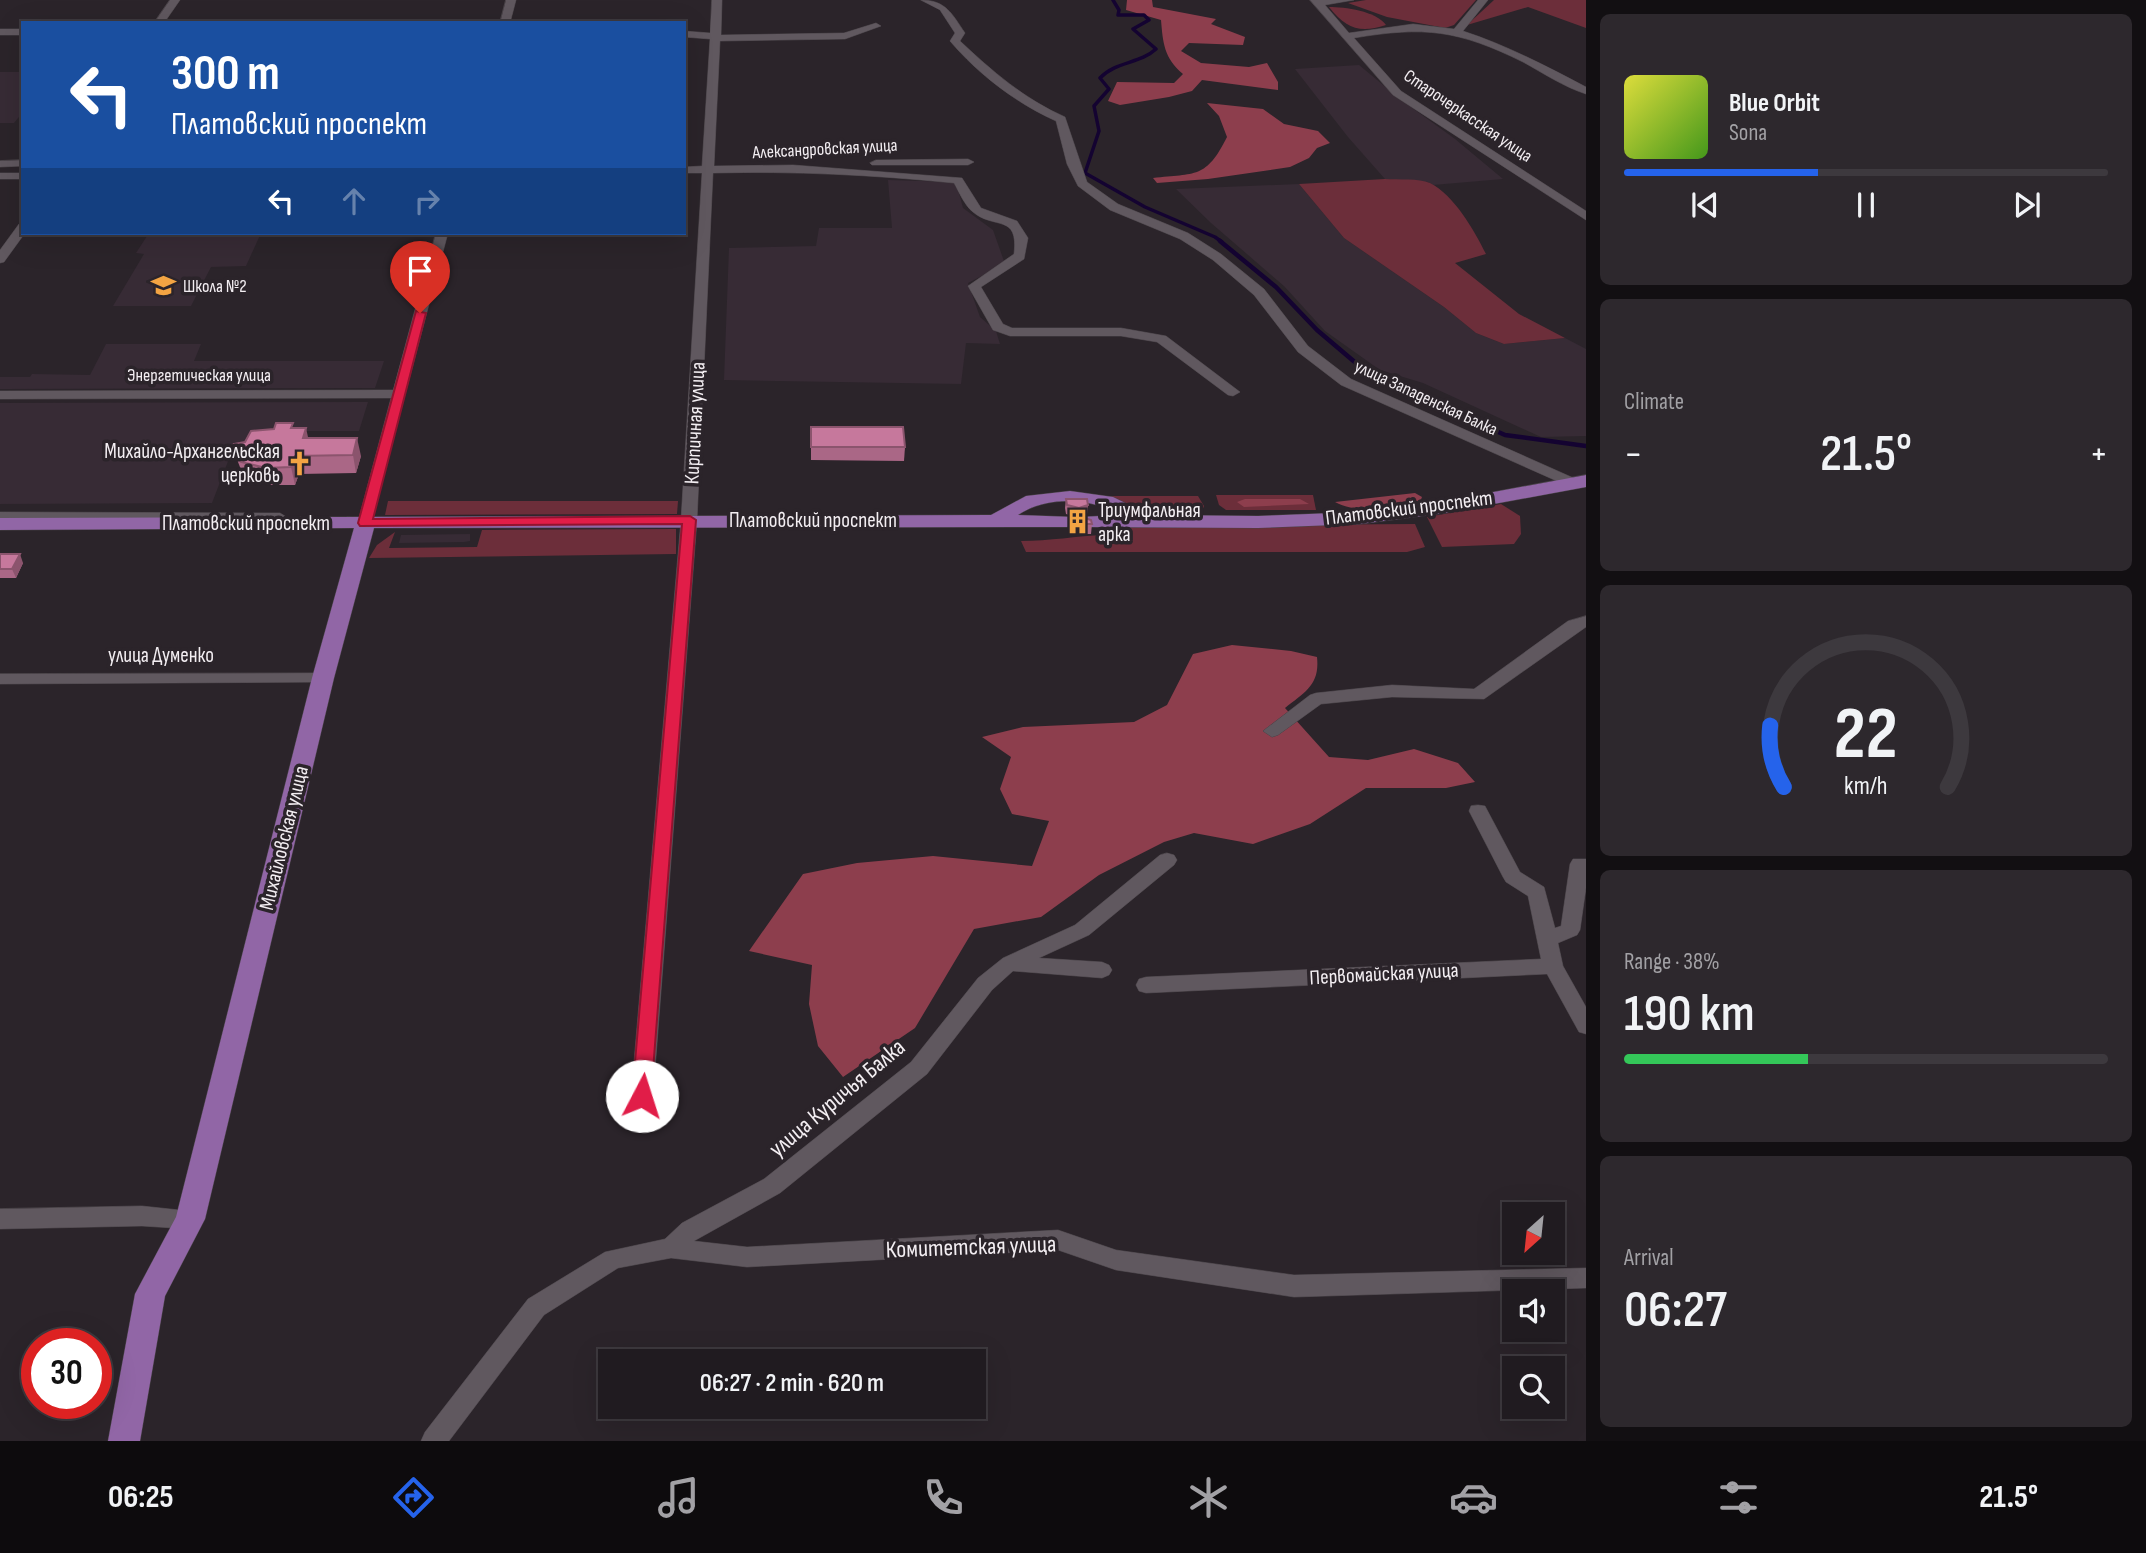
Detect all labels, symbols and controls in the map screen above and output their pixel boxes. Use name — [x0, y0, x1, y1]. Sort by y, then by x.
text: 300 m — [171, 45, 280, 104]
icon: left — [56, 49, 147, 140]
street label: Старочеркасская улица — [1400, 65, 1536, 167]
text: Blue Orbit — [1729, 88, 1820, 119]
text: Платовский проспект — [171, 105, 427, 144]
text: Sona — [1729, 119, 1767, 147]
street label: Александровская улица — [751, 135, 898, 163]
icon: left — [262, 182, 300, 220]
icon: ahead — [335, 182, 373, 220]
icon: right — [408, 182, 446, 220]
icon: previous — [1686, 186, 1724, 224]
icon: pause — [1847, 186, 1885, 224]
icon: next — [2008, 186, 2046, 224]
pin — [390, 241, 450, 313]
icon: arrive — [401, 252, 439, 290]
school or university icon: Школа №2 — [149, 272, 177, 300]
place label: Школа №2 — [183, 276, 247, 297]
street label: улица Западенская Балка — [1351, 356, 1501, 440]
street label: Кирпичная улица — [679, 361, 711, 485]
street label: Энергетическая улица — [127, 365, 271, 386]
text: Climate — [1624, 388, 1684, 416]
text: 21.5° — [1820, 423, 1912, 486]
text: − — [1624, 432, 1643, 477]
text: + — [2089, 432, 2108, 477]
place label: Михайло-Архангельская церковь — [104, 439, 280, 488]
church icon: Михайло-Архангельская церковь — [286, 449, 314, 477]
street label: Платовский проспект — [1324, 485, 1494, 531]
place label: Триумфальная арка — [1098, 498, 1201, 547]
street label: Платовский проспект — [729, 508, 897, 533]
building icon: Триумфальная арка — [1064, 508, 1092, 536]
street label: Платовский проспект — [162, 511, 330, 536]
street label: улица Думенко — [108, 643, 214, 668]
text: 22 — [1834, 691, 1898, 779]
street label: Михайловская улица — [254, 763, 314, 913]
text: km/h — [1844, 770, 1888, 801]
text: Range · 38% — [1624, 948, 1720, 976]
street label: Первомайская улица — [1309, 958, 1459, 990]
text: 190 km — [1624, 983, 1755, 1046]
street label: улица Куричья Балка — [763, 1033, 911, 1163]
position arrow — [605, 1059, 679, 1133]
north arrow — [1502, 1202, 1564, 1265]
map controls — [1502, 1202, 1565, 1419]
street label: Комитетская улица — [885, 1230, 1057, 1264]
text: Arrival — [1624, 1244, 1673, 1272]
button: sound — [1502, 1279, 1565, 1342]
text: 06:27 — [1624, 1279, 1727, 1342]
speed limit sign: 30 — [21, 1328, 112, 1419]
button: search — [1502, 1356, 1565, 1419]
text: 06:27 · 2 min · 620 m — [700, 1368, 884, 1399]
icon: directions — [389, 1473, 438, 1522]
icon: music — [654, 1473, 703, 1522]
icon: phone — [919, 1473, 968, 1522]
icon: climate — [1184, 1473, 1233, 1522]
icon: car — [1449, 1473, 1498, 1522]
icon: filters — [1714, 1473, 1763, 1522]
text: 06:25 — [108, 1478, 174, 1517]
text: 21.5° — [1979, 1478, 2038, 1517]

